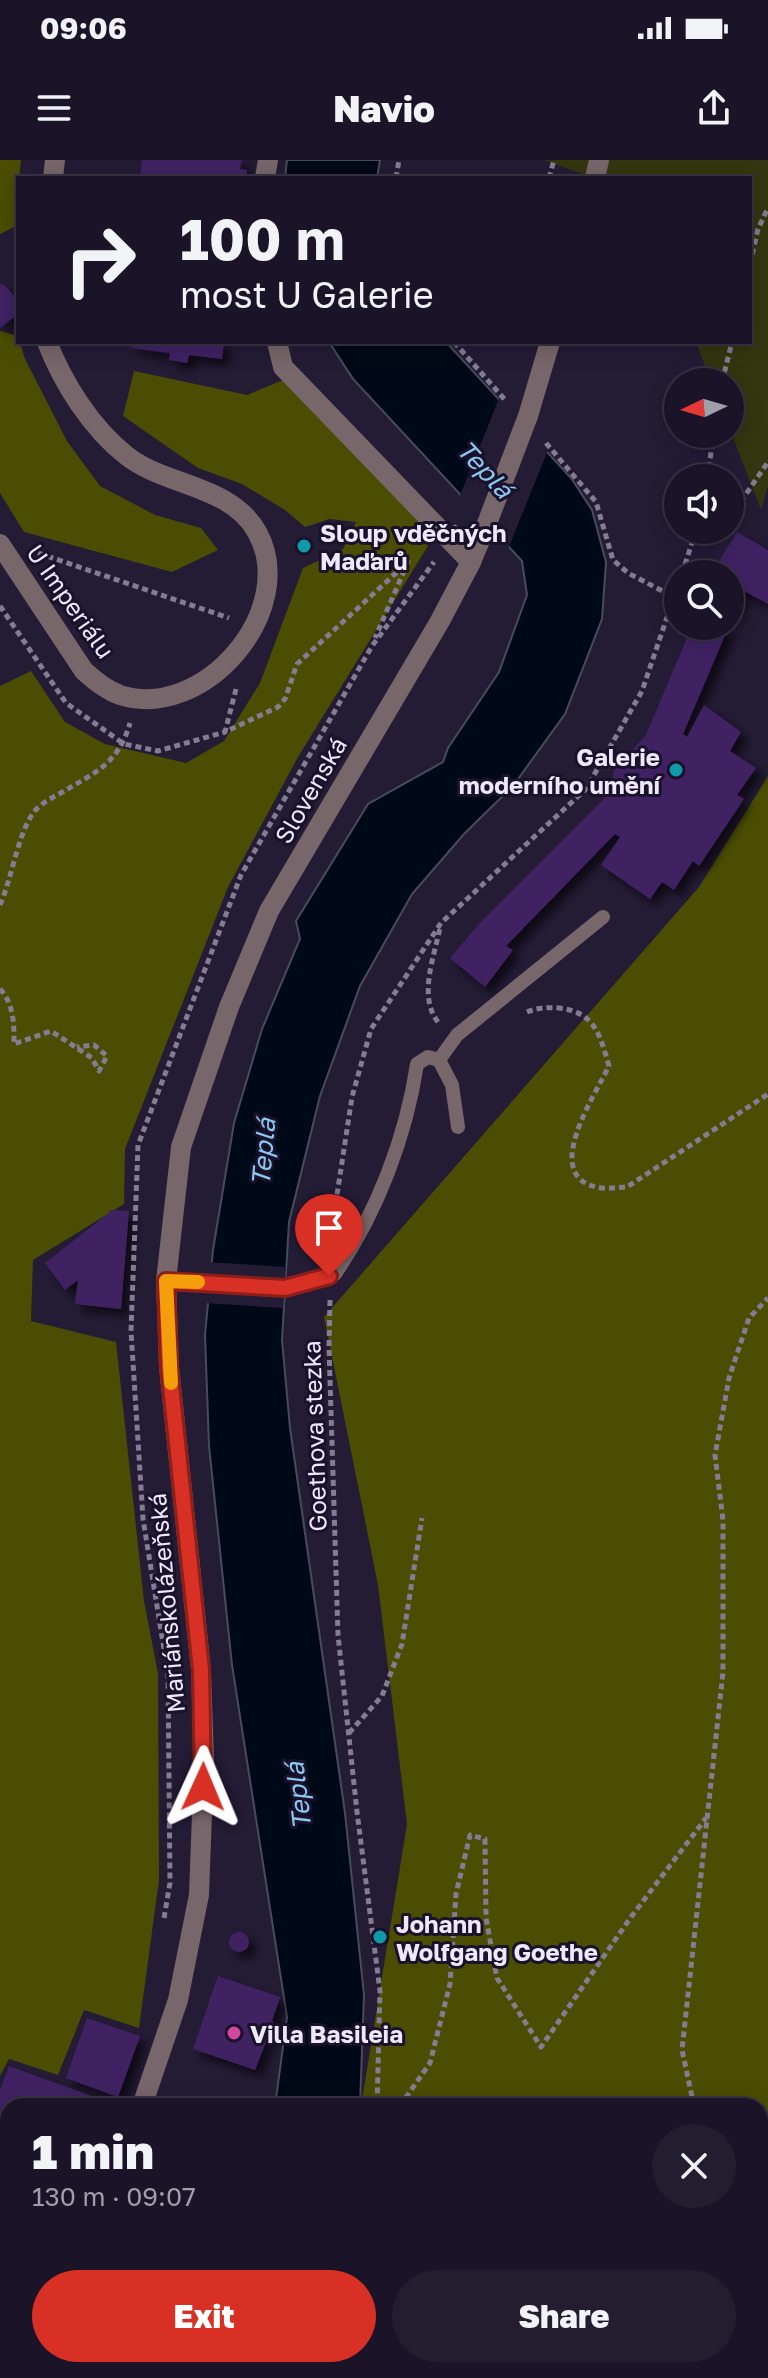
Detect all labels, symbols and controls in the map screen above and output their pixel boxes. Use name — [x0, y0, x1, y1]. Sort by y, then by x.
text: 09:06 — [40, 10, 127, 46]
icon: menu — [32, 86, 76, 130]
icon: share — [692, 86, 736, 130]
text: Navio — [333, 87, 435, 130]
text: 100 m — [180, 205, 345, 272]
icon: right — [48, 208, 152, 312]
text: most U Galerie — [180, 273, 434, 316]
north arrow — [664, 368, 744, 448]
map controls — [664, 368, 744, 640]
water label: Teplá — [451, 434, 522, 507]
button: sound — [664, 464, 744, 544]
place label: Sloup vděčných Maďarů — [320, 518, 506, 575]
marker: Sloup vděčných Maďarů — [295, 537, 313, 555]
street label: U Imperiálu — [21, 538, 121, 664]
button: search — [664, 560, 744, 640]
street label: Slovenská — [268, 732, 352, 848]
place label: Galerie moderního umění — [459, 742, 662, 799]
marker: Galerie moderního umění — [667, 761, 685, 779]
water label: Teplá — [245, 1114, 282, 1187]
pin — [295, 1194, 363, 1276]
icon: arrive — [307, 1206, 351, 1250]
street label: Goethova stezka — [296, 1340, 332, 1532]
street label: Mariánskolázeňská — [142, 1492, 190, 1714]
position arrow — [161, 1745, 245, 1829]
water label: Teplá — [278, 1757, 318, 1832]
place label: Johann Wolfgang Goethe — [396, 1909, 598, 1966]
marker: Johann Wolfgang Goethe — [371, 1928, 389, 1946]
place label: Villa Basileia — [250, 2019, 403, 2048]
marker: Villa Basileia — [225, 2024, 243, 2042]
text: 1 min — [32, 2122, 154, 2180]
button: close — [652, 2124, 736, 2208]
text: 130 m · 09:07 — [32, 2181, 196, 2212]
button: Exit — [32, 2270, 376, 2362]
button: Share — [392, 2270, 736, 2362]

